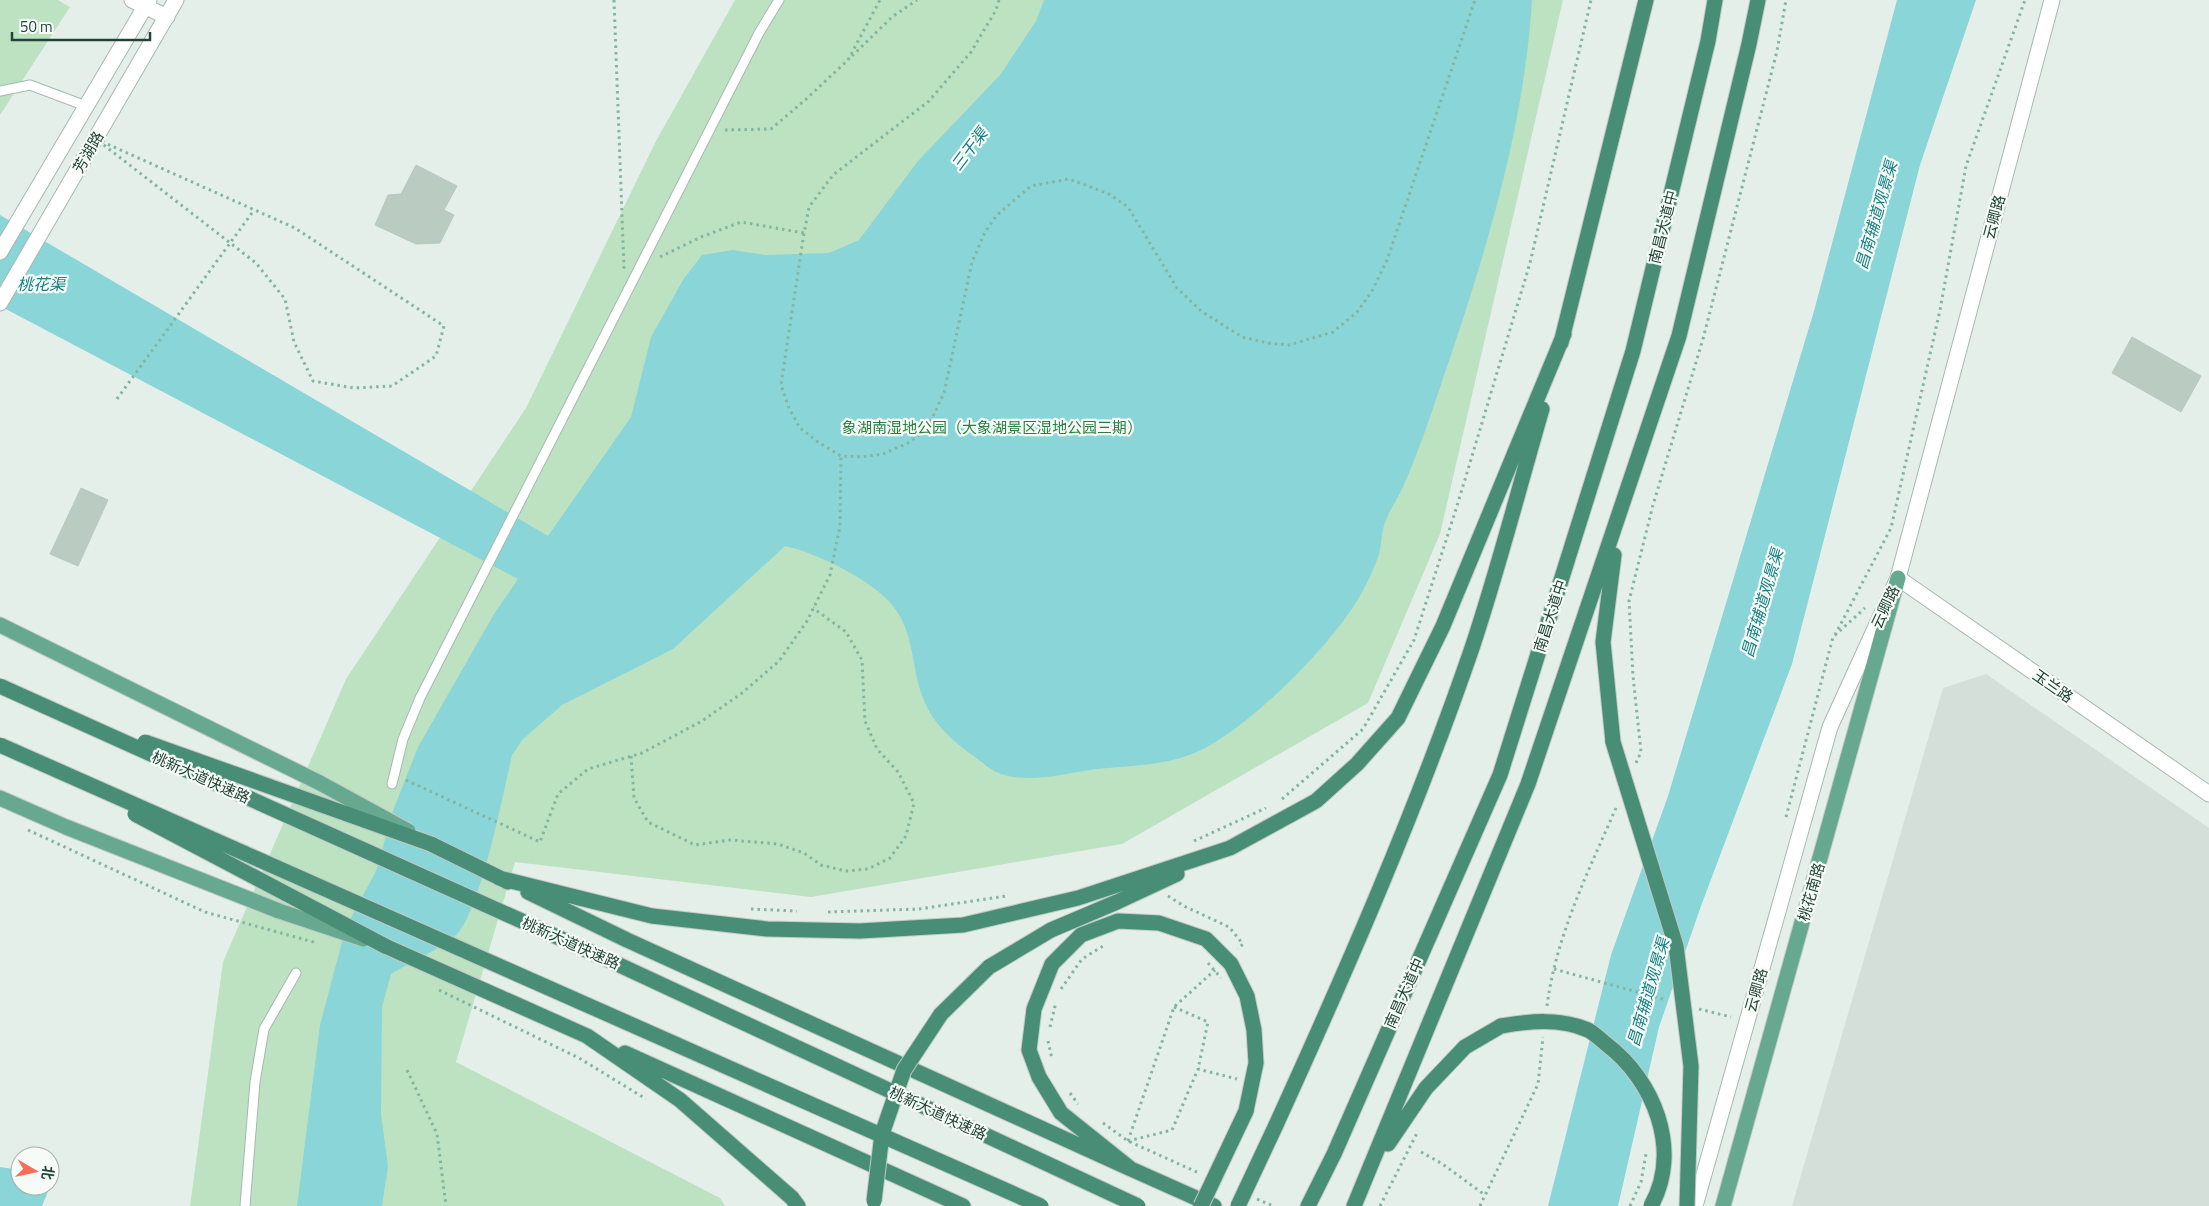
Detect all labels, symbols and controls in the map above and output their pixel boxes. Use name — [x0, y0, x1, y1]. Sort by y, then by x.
scale bar — [12, 10, 150, 42]
text: 50 m — [20, 15, 53, 38]
water label: 三干渠 — [945, 121, 994, 175]
street label: 芳湖路 — [67, 127, 109, 177]
water label: 昌南辅道观景渠 — [1849, 156, 1904, 272]
street label: 南昌大道中 — [1643, 188, 1683, 266]
street label: 云卿路 — [1977, 192, 2011, 242]
water label: 桃花渠 — [17, 272, 67, 296]
park label: 象湖南湿地公园（大象湖景区湿地公园三期） — [842, 416, 1142, 439]
water label: 昌南辅道观景渠 — [1735, 544, 1790, 660]
street label: 南昌大道中 — [1527, 577, 1573, 655]
street label: 云卿路 — [1865, 582, 1905, 632]
street label: 玉兰路 — [2028, 664, 2078, 708]
street label: 桃新大道快速路 — [148, 745, 254, 809]
street label: 桃花南路 — [1792, 860, 1830, 924]
street label: 桃新大道快速路 — [518, 911, 624, 975]
water label: 昌南辅道观景渠 — [1621, 933, 1676, 1049]
street label: 南昌大道中 — [1378, 954, 1430, 1032]
street label: 云卿路 — [1739, 965, 1773, 1015]
street label: 桃新大道快速路 — [886, 1080, 990, 1146]
north arrow — [10, 1146, 60, 1196]
text: 北 — [37, 1165, 60, 1182]

